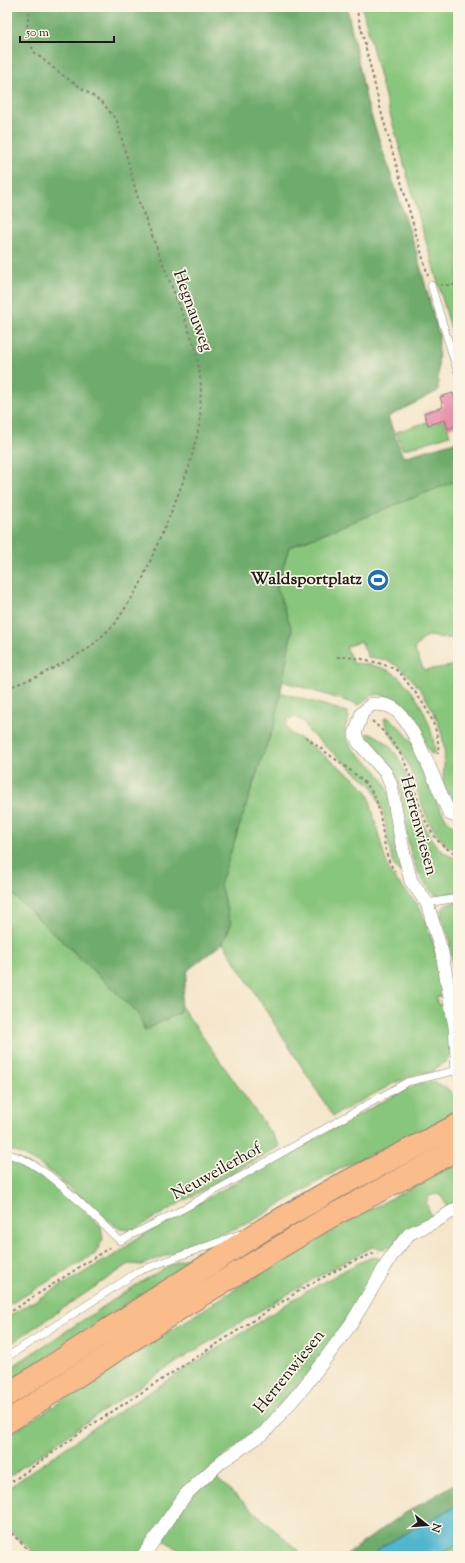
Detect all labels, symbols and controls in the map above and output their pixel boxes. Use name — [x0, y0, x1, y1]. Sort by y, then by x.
scale bar — [20, 18, 114, 44]
text: 50 m — [25, 24, 49, 42]
street label: Hegnauweg — [166, 267, 218, 355]
sports icon: Waldsportplatz — [365, 567, 391, 593]
place label: Waldsportplatz — [250, 568, 363, 592]
street label: Herrenwiesen — [393, 774, 443, 878]
street label: Neuweilerhof — [168, 1137, 267, 1207]
street label: Herrenwiesen — [249, 1325, 331, 1419]
north arrow — [407, 1505, 447, 1545]
text: N — [427, 1520, 445, 1534]

